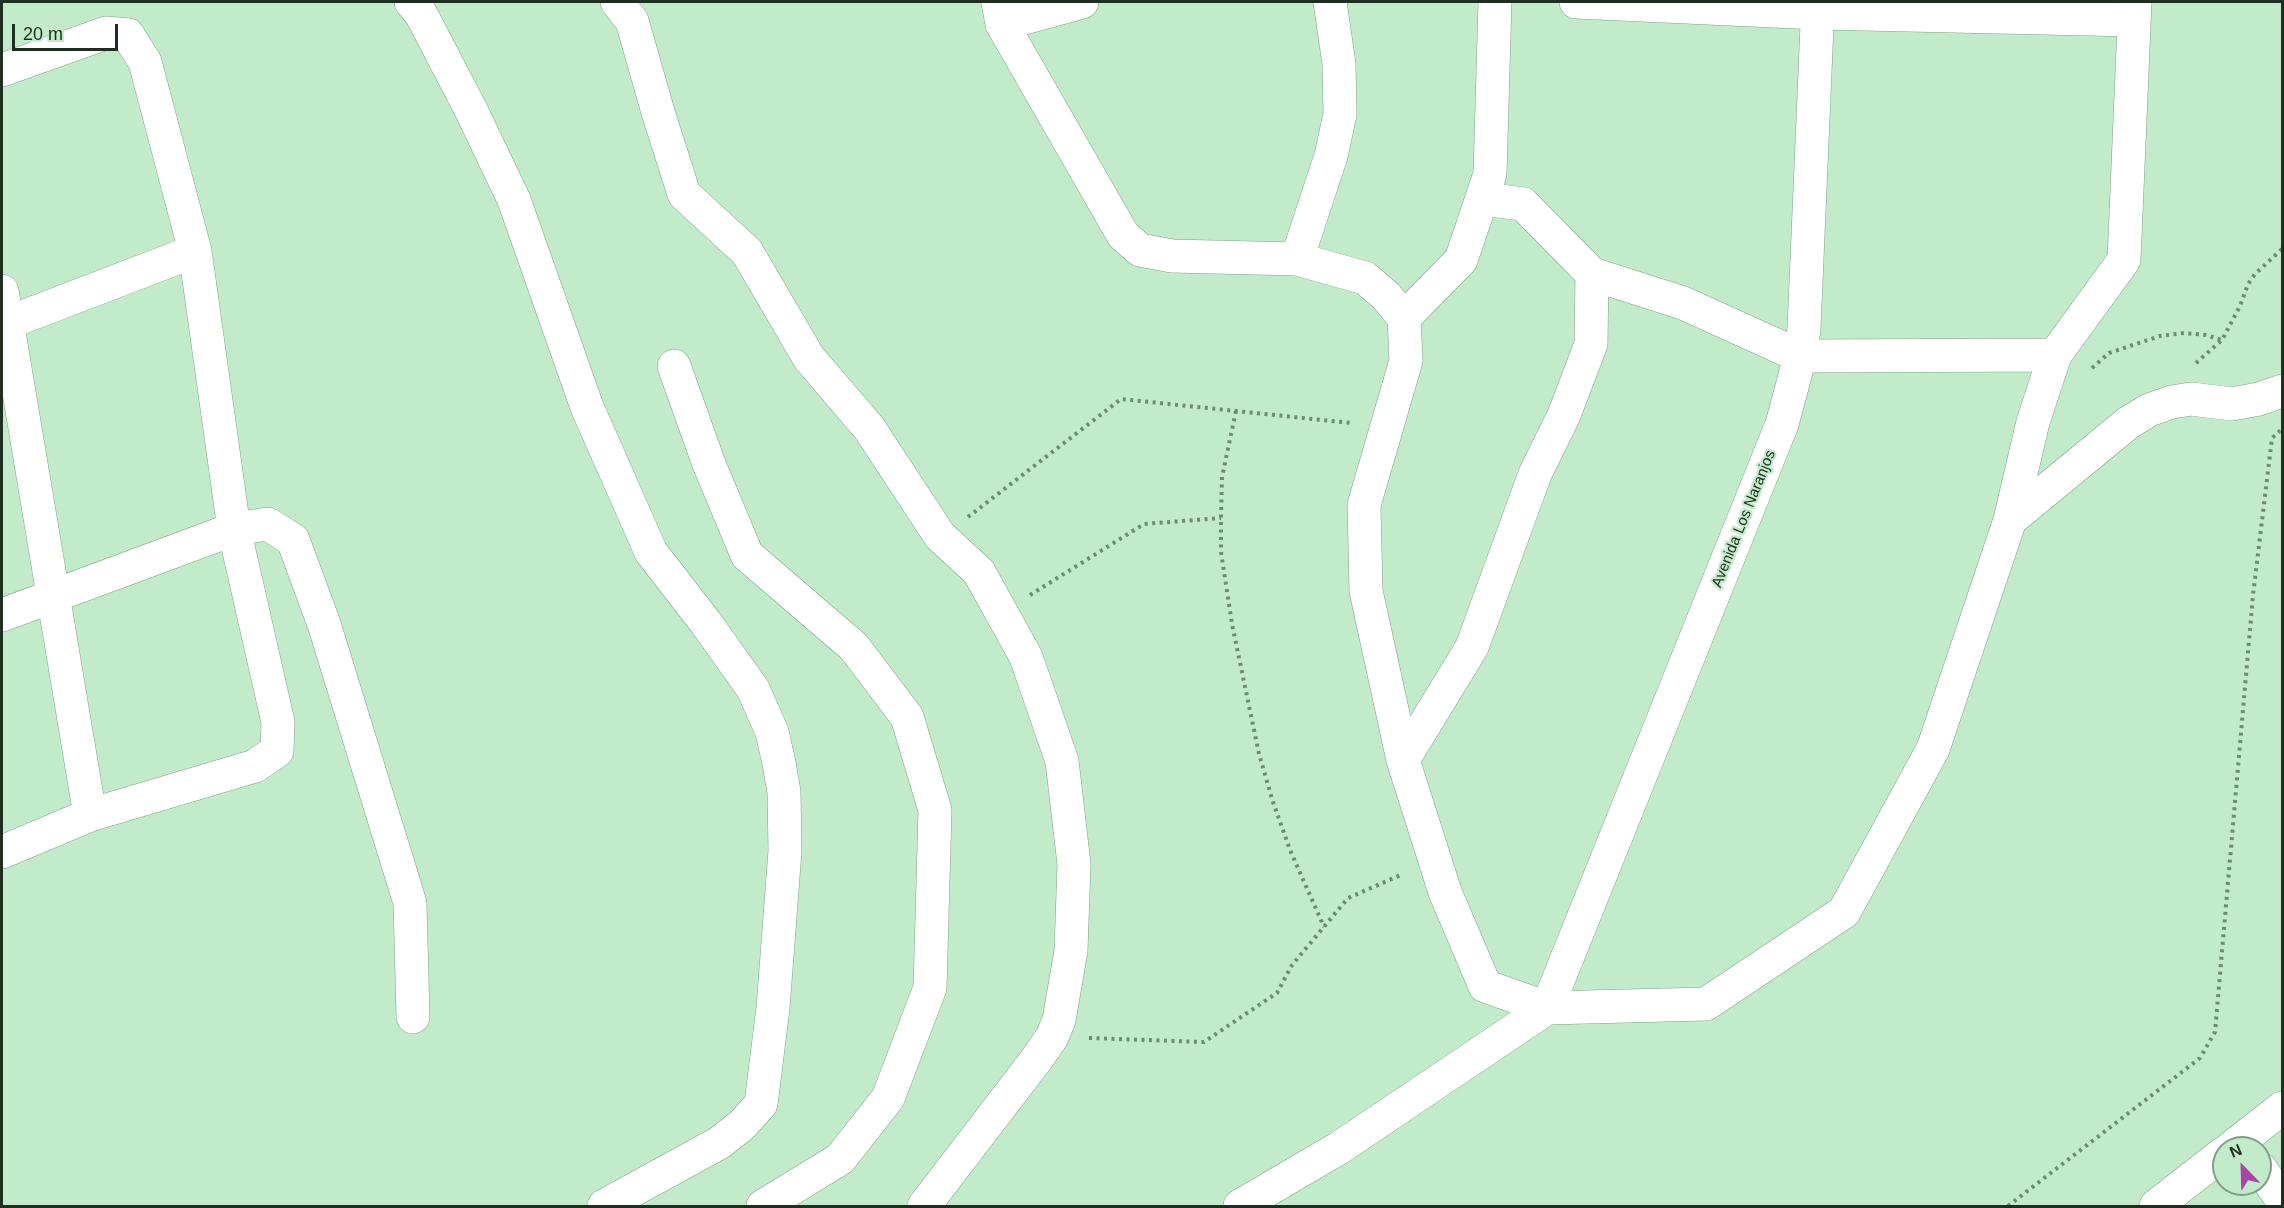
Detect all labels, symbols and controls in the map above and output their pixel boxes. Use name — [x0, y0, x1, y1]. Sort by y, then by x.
scale bar — [15, 12, 122, 50]
text: 20 m — [23, 24, 63, 44]
street label: Avenida Los Naranjos — [1708, 448, 1780, 590]
north arrow — [2212, 1136, 2272, 1196]
text: N — [2227, 1141, 2244, 1161]

